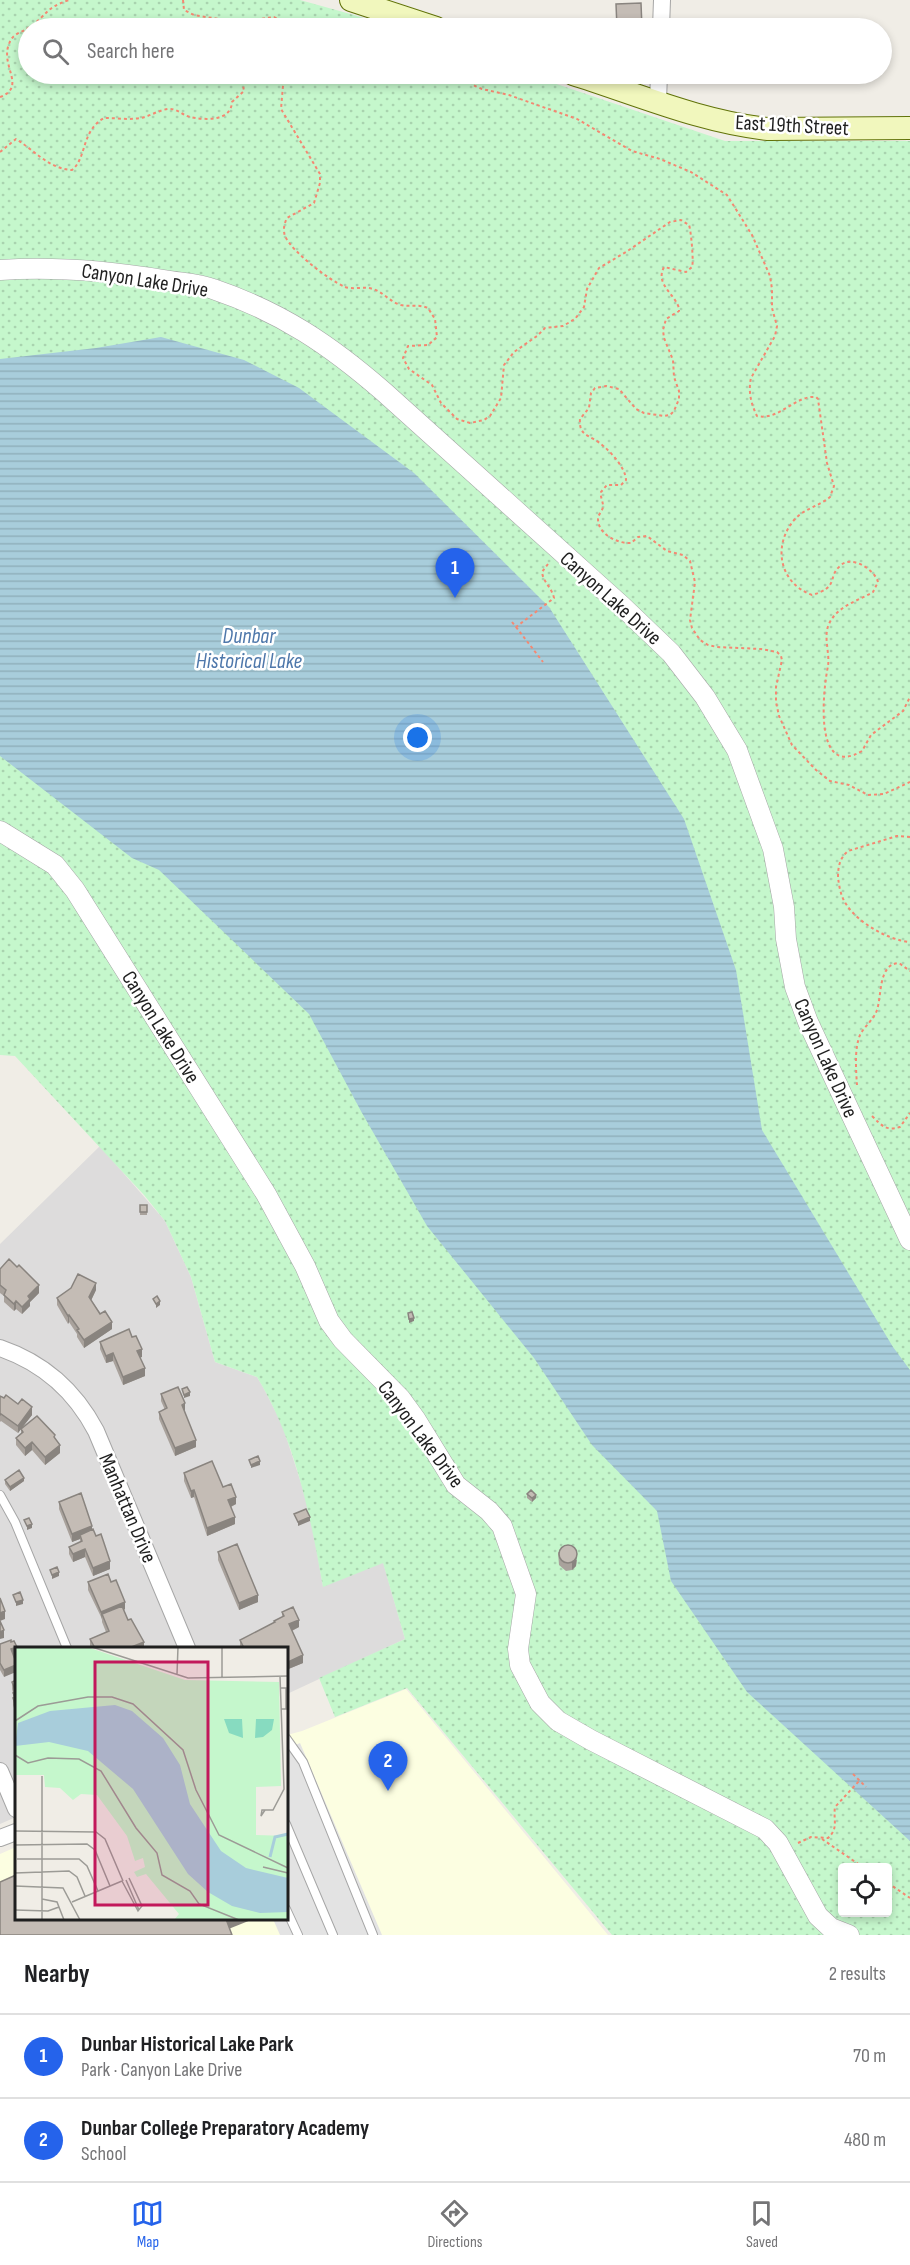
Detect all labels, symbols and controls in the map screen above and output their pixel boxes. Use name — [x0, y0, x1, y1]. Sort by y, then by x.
search box — [18, 18, 892, 84]
icon: search — [39, 35, 72, 68]
text: Search here — [87, 38, 174, 65]
street label: East 19th Street — [735, 110, 849, 141]
street label: Canyon Lake Drive — [80, 258, 210, 303]
street label: Canyon Lake Drive — [555, 546, 667, 650]
pin: 1 — [436, 548, 474, 598]
water label: Dunbar Historical Lake — [196, 623, 303, 675]
your location — [403, 723, 432, 752]
street label: Canyon Lake Drive — [116, 966, 205, 1088]
street label: Canyon Lake Drive — [788, 995, 863, 1122]
street label: Canyon Lake Drive — [372, 1376, 469, 1493]
street label: Manhattan Drive — [93, 1450, 162, 1567]
inset map — [15, 1647, 288, 1920]
pin: 2 — [368, 1742, 408, 1791]
map controls — [838, 1863, 892, 1917]
button: locate — [838, 1863, 892, 1917]
text: Nearby — [24, 1959, 90, 1990]
text: 2 results — [829, 1962, 886, 1986]
text: Dunbar Historical Lake Park — [81, 2031, 293, 2058]
text: 1 — [40, 2044, 47, 2068]
text: 70 m — [853, 2044, 886, 2068]
text: Park · Canyon Lake Drive — [81, 2058, 242, 2082]
text: Dunbar College Preparatory Academy — [81, 2115, 369, 2142]
text: 2 — [39, 2128, 48, 2152]
text: 480 m — [844, 2128, 886, 2152]
text: School — [81, 2142, 126, 2166]
tab: Map — [131, 2197, 164, 2252]
tab: Directions — [427, 2197, 482, 2252]
tab: Saved — [745, 2197, 778, 2252]

